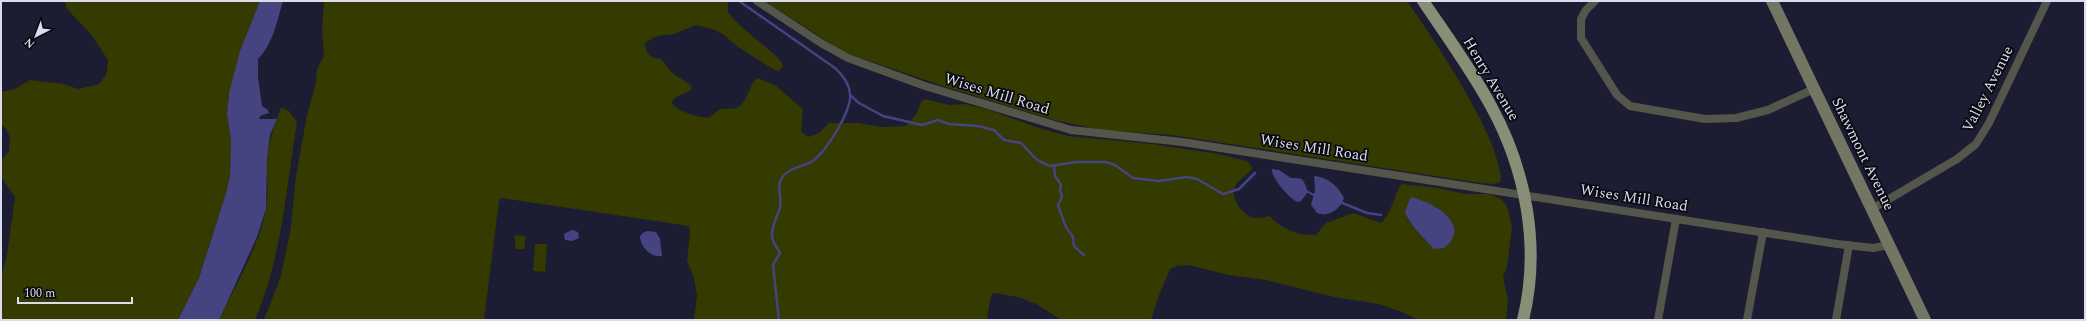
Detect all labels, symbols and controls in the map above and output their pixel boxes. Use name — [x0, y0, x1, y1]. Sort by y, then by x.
north arrow — [16, 16, 56, 56]
street label: Henry Avenue — [1457, 33, 1525, 125]
text: N — [21, 34, 39, 52]
street label: Valley Avenue — [1956, 42, 2020, 136]
street label: Wises Mill Road — [942, 67, 1052, 121]
street label: Shawmont Avenue — [1826, 93, 1900, 215]
street label: Wises Mill Road — [1259, 128, 1369, 168]
street label: Wises Mill Road — [1579, 178, 1689, 218]
scale bar — [18, 279, 132, 305]
text: 100 m — [24, 284, 55, 303]

